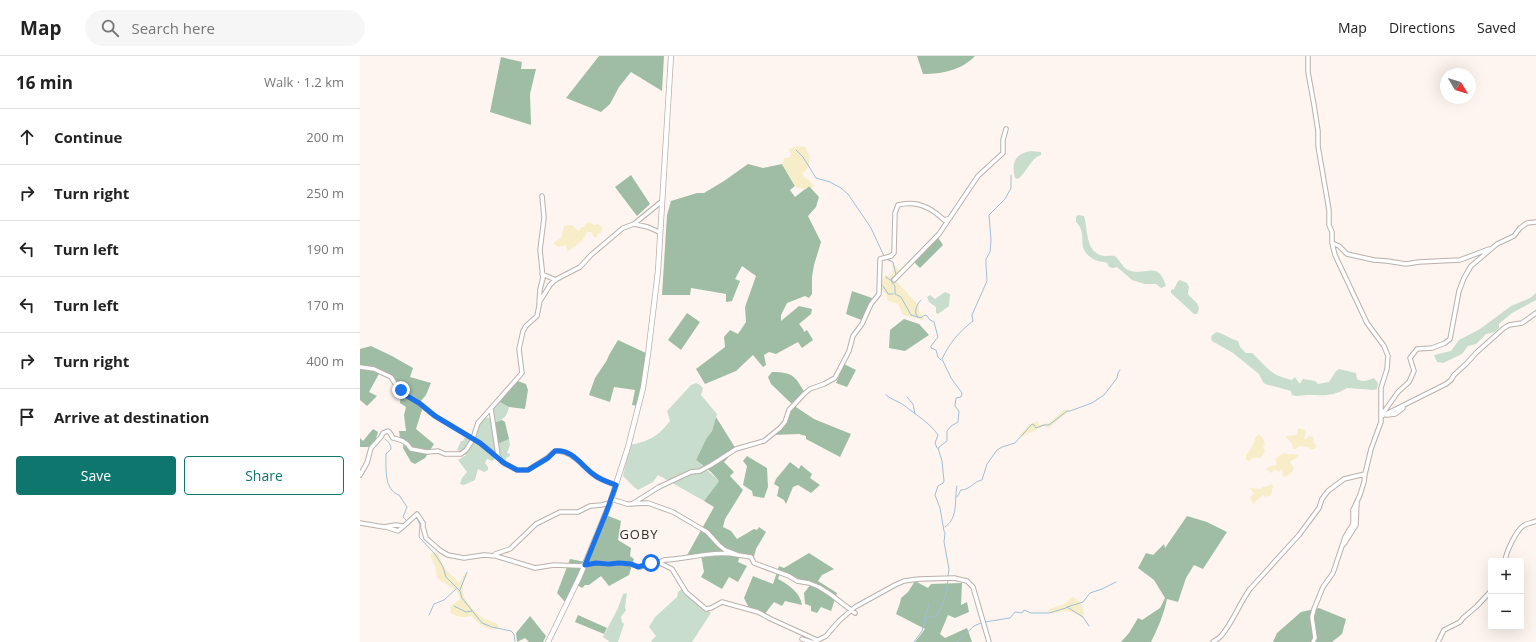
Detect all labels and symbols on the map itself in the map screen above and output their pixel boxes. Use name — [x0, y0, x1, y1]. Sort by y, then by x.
north arrow — [1440, 68, 1476, 104]
route end — [392, 381, 410, 399]
district label: GOBY — [619, 525, 659, 543]
route start — [642, 554, 660, 572]

